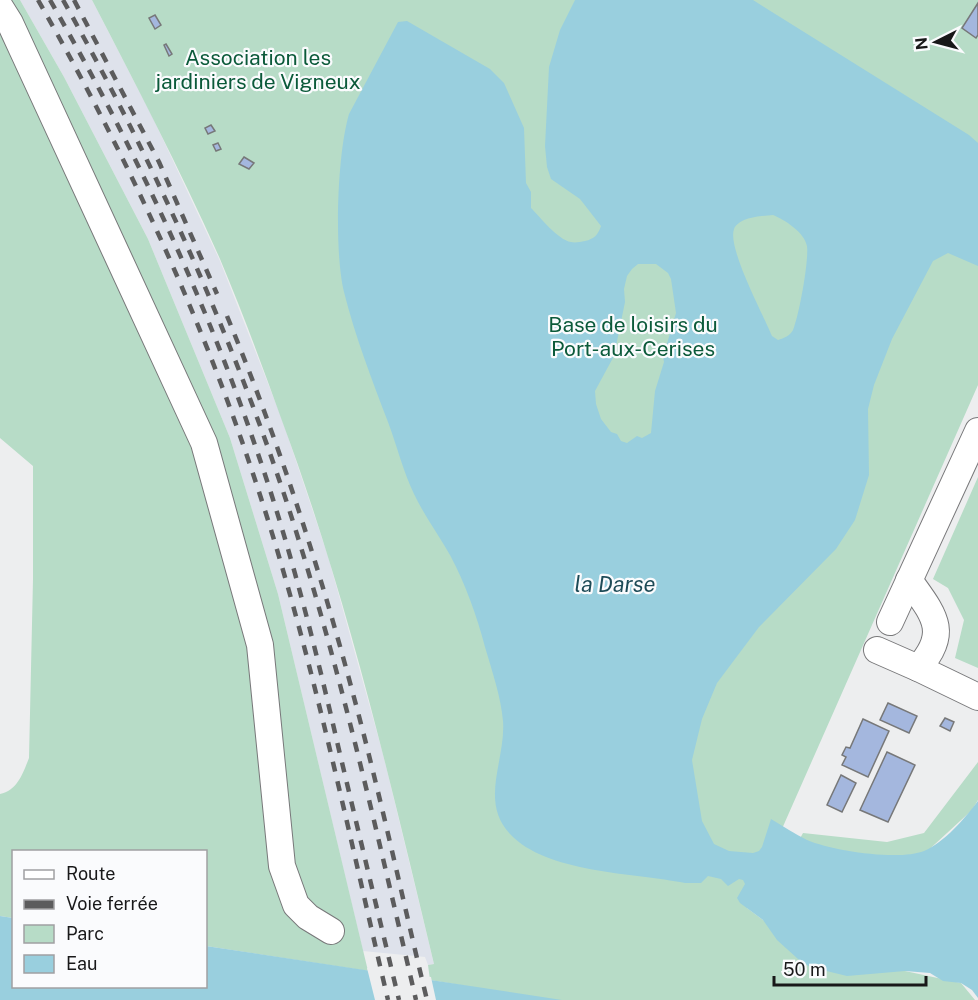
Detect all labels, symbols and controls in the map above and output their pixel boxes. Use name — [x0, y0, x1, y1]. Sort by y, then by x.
north arrow — [906, 12, 966, 72]
text: N — [911, 36, 932, 51]
park label: Association les jardiniers de Vigneux — [154, 45, 361, 94]
park label: Base de loisirs du Port-aux-Cerises — [548, 312, 718, 361]
water label: la Darse — [575, 571, 655, 597]
legend — [12, 850, 207, 988]
text: Route — [66, 863, 115, 884]
text: Voie ferrée — [66, 893, 158, 914]
text: Parc — [66, 923, 104, 944]
scale bar — [774, 949, 926, 987]
text: Eau — [66, 953, 97, 974]
text: 50 m — [783, 959, 826, 980]

